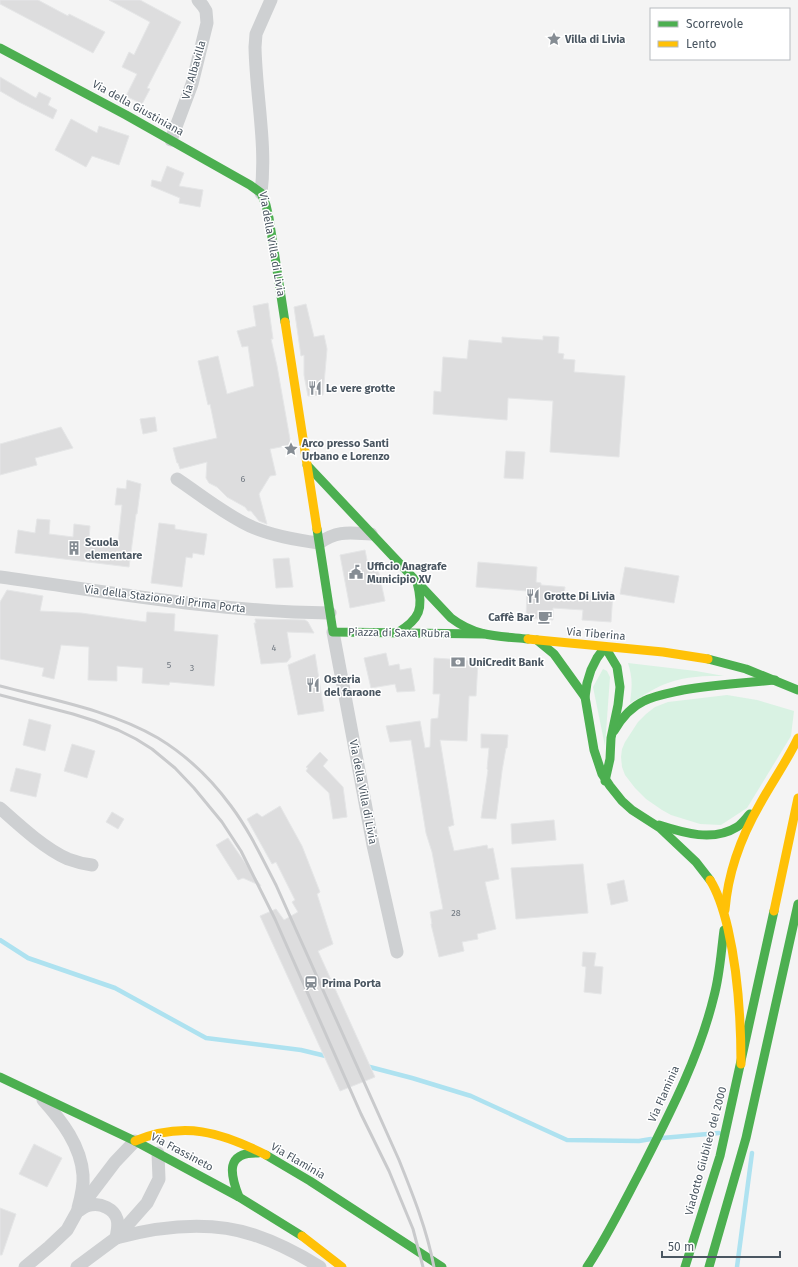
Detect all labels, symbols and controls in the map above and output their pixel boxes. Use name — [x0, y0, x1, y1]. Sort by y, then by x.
legend — [650, 8, 790, 60]
text: Scorrevole — [686, 17, 743, 31]
place icon: Villa di Livia — [546, 31, 562, 47]
place label: Villa di Livia — [564, 33, 625, 46]
text: Lento — [686, 37, 716, 51]
street label: Via Albavilla — [179, 39, 209, 101]
street label: Via della Giustiniana — [90, 77, 186, 139]
street label: Via della Villa di Livia — [256, 191, 288, 297]
restaurant icon: Le vere grotte — [307, 380, 323, 396]
place label: Le vere grotte — [326, 382, 395, 395]
place label: Arco presso Santi Urbano e Lorenzo — [301, 437, 390, 463]
place icon: Arco presso Santi Urbano e Lorenzo — [283, 441, 299, 457]
house number: 6 — [241, 474, 246, 484]
place label: Scuola elementare — [85, 536, 142, 562]
building icon: Scuola elementare — [66, 540, 82, 556]
place label: Ufficio Anagrafe Municipio XV — [367, 560, 447, 586]
public building icon: Ufficio Anagrafe Municipio XV — [348, 564, 364, 580]
street label: Via della Stazione di Prima Porta — [84, 583, 246, 615]
restaurant icon: Grotte Di Livia — [525, 588, 541, 604]
place label: Grotte Di Livia — [544, 590, 615, 603]
cafe icon: Caffè Bar — [537, 609, 553, 625]
place label: Caffè Bar — [488, 611, 535, 624]
street label: Via Tiberina — [566, 625, 626, 643]
street label: Piazza di Saxa Rubra — [348, 626, 450, 640]
house number: 4 — [272, 643, 277, 653]
bank icon: UniCredit Bank — [450, 654, 466, 670]
place label: UniCredit Bank — [469, 656, 545, 669]
house number: 5 — [167, 660, 172, 670]
house number: 3 — [190, 663, 194, 673]
place label: Osteria del faraone — [324, 673, 381, 699]
restaurant icon: Osteria del faraone — [305, 677, 321, 693]
street label: Via della Villa di Livia — [346, 739, 380, 845]
house number: 28 — [451, 908, 461, 918]
station icon: Prima Porta — [303, 975, 319, 991]
place label: Prima Porta — [322, 977, 381, 990]
street label: Via Flaminia — [646, 1064, 682, 1124]
street label: Viadotto Giubileo del 2000 — [683, 1085, 729, 1217]
street label: Via Frassineto — [149, 1130, 215, 1174]
street label: Via Flaminia — [268, 1140, 328, 1182]
scale bar — [662, 1233, 780, 1259]
text: 50 m — [668, 1240, 694, 1254]

